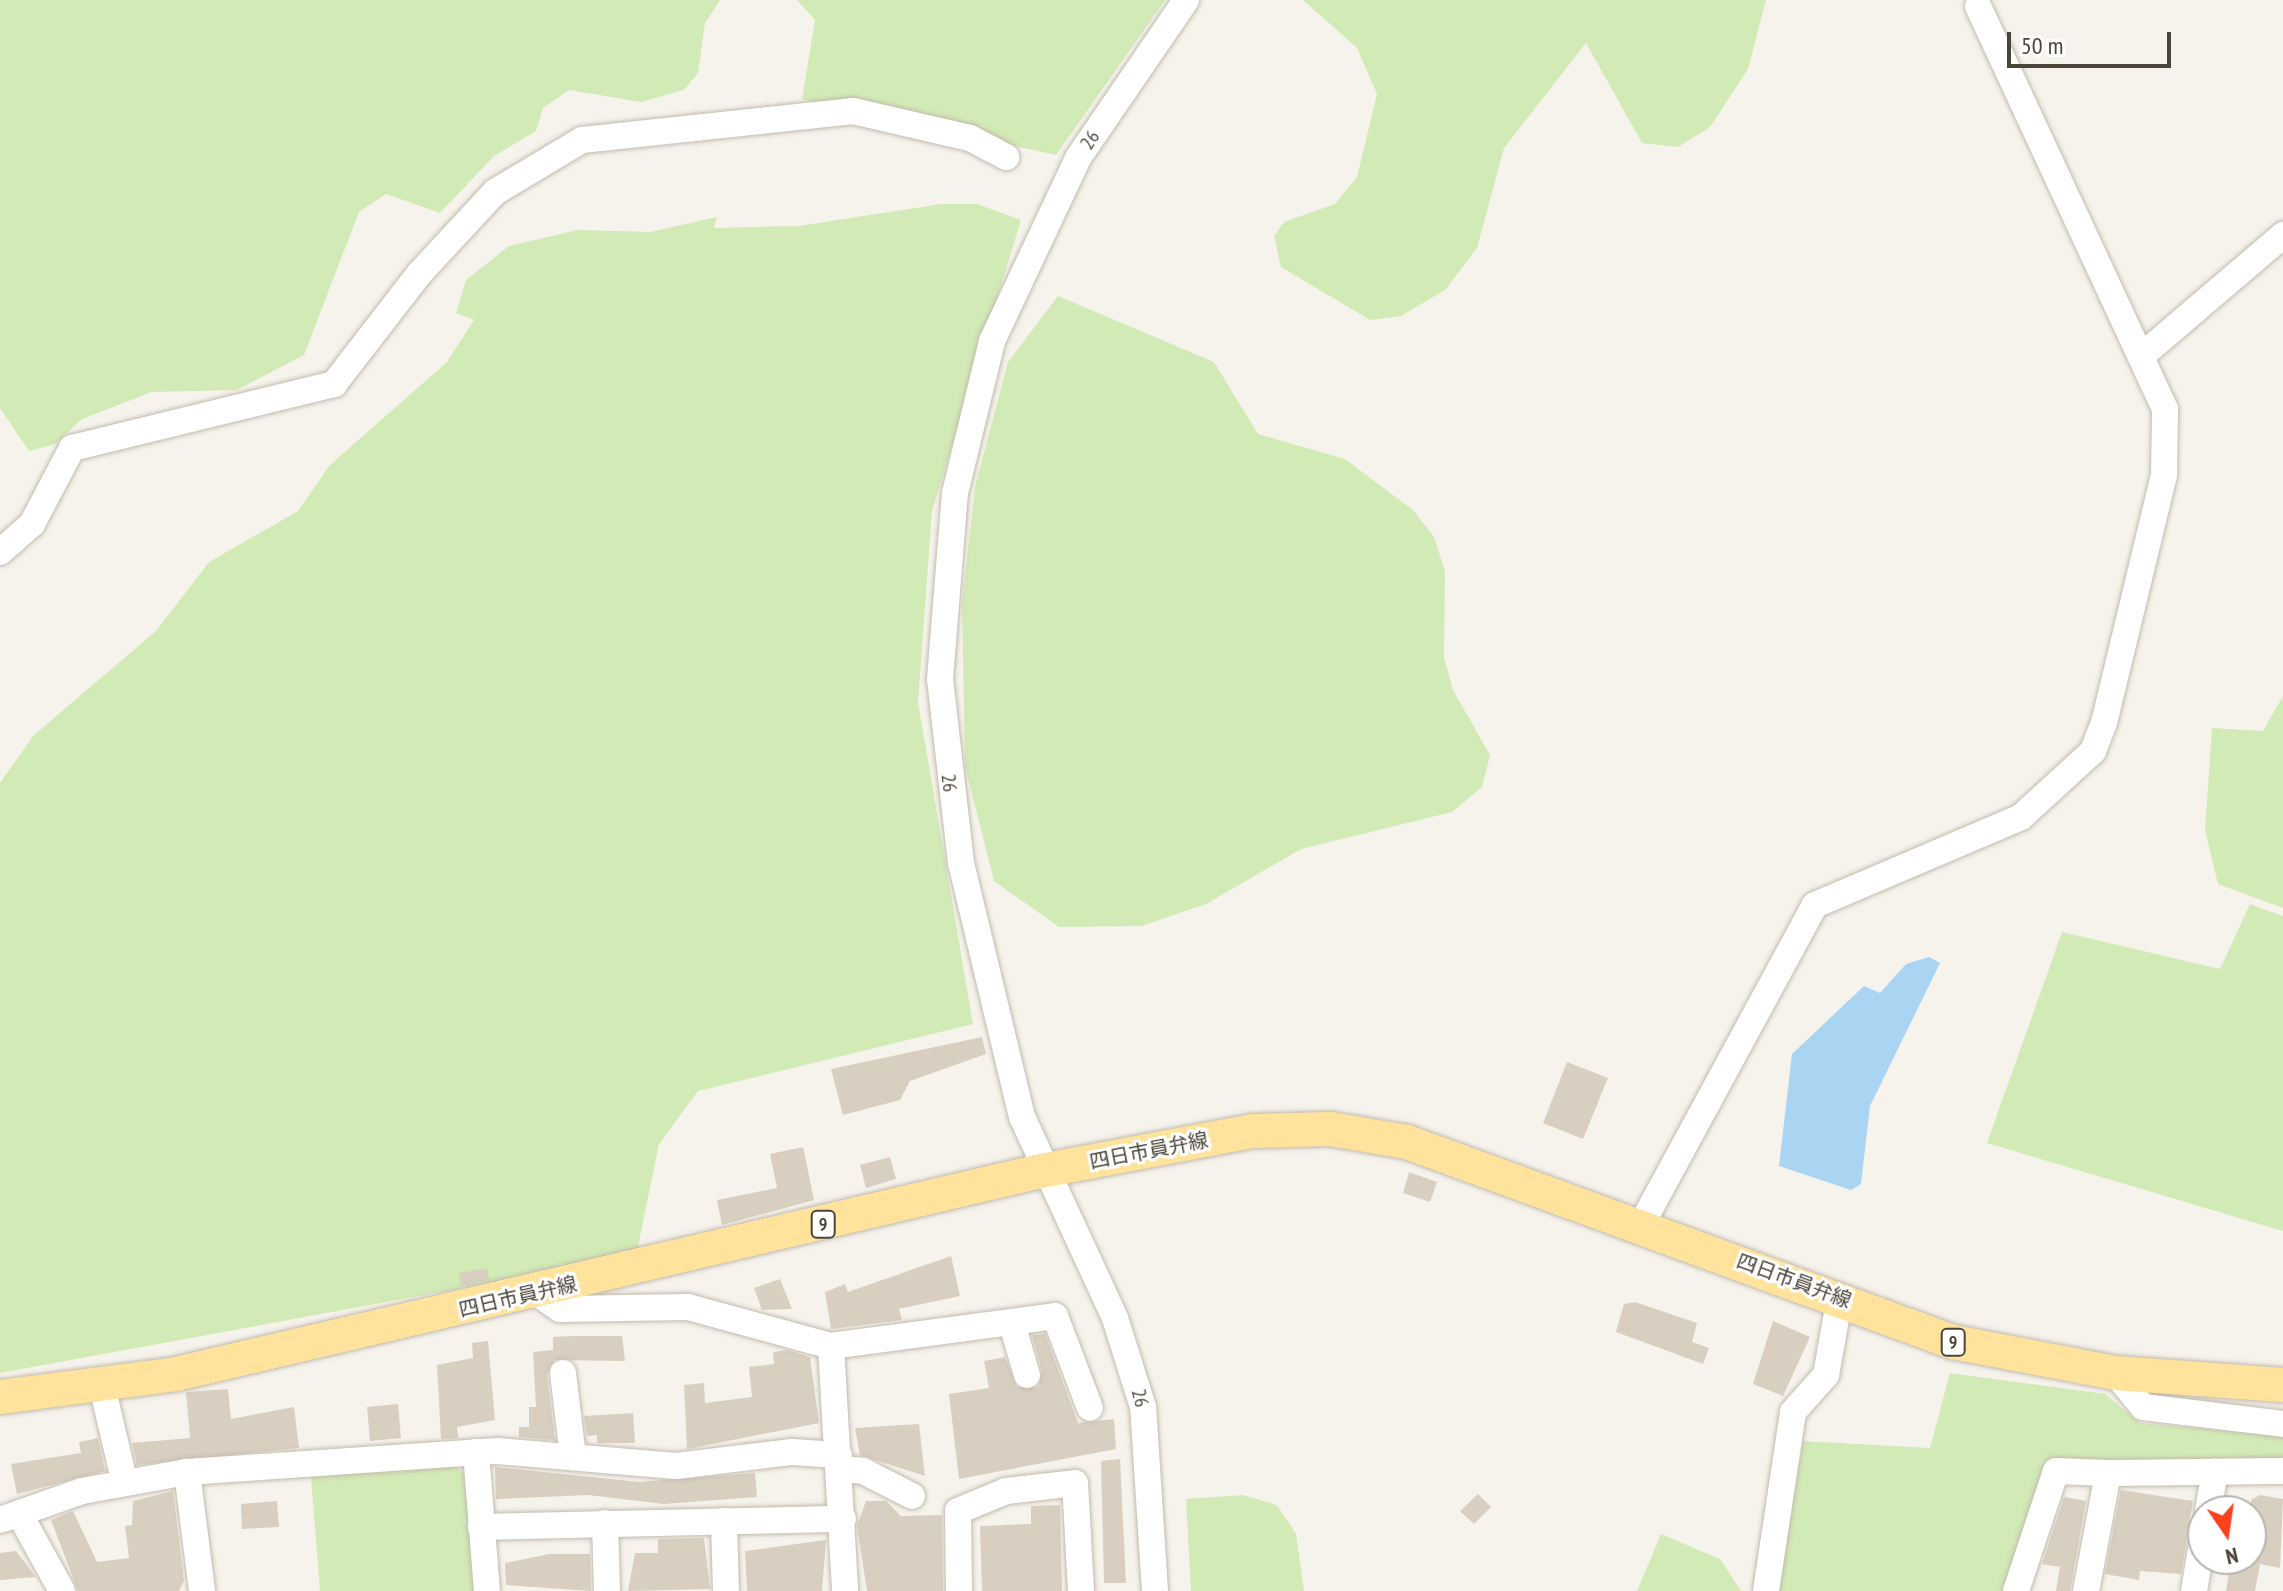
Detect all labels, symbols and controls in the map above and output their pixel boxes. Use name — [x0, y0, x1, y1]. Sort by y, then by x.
scale bar — [2011, 16, 2175, 66]
text: 50 m — [2021, 30, 2063, 61]
street label: 26 — [1075, 126, 1105, 154]
street label: 26 — [936, 773, 962, 793]
street label: 四日市員弁線 — [1088, 1128, 1210, 1174]
road number: 9 — [809, 1210, 837, 1238]
street label: 四日市員弁線 — [1734, 1249, 1854, 1313]
street label: 四日市員弁線 — [457, 1272, 579, 1322]
road number: 9 — [1939, 1328, 1967, 1356]
street label: 26 — [1126, 1386, 1154, 1410]
north arrow — [2187, 1495, 2267, 1575]
text: N — [2223, 1541, 2241, 1571]

